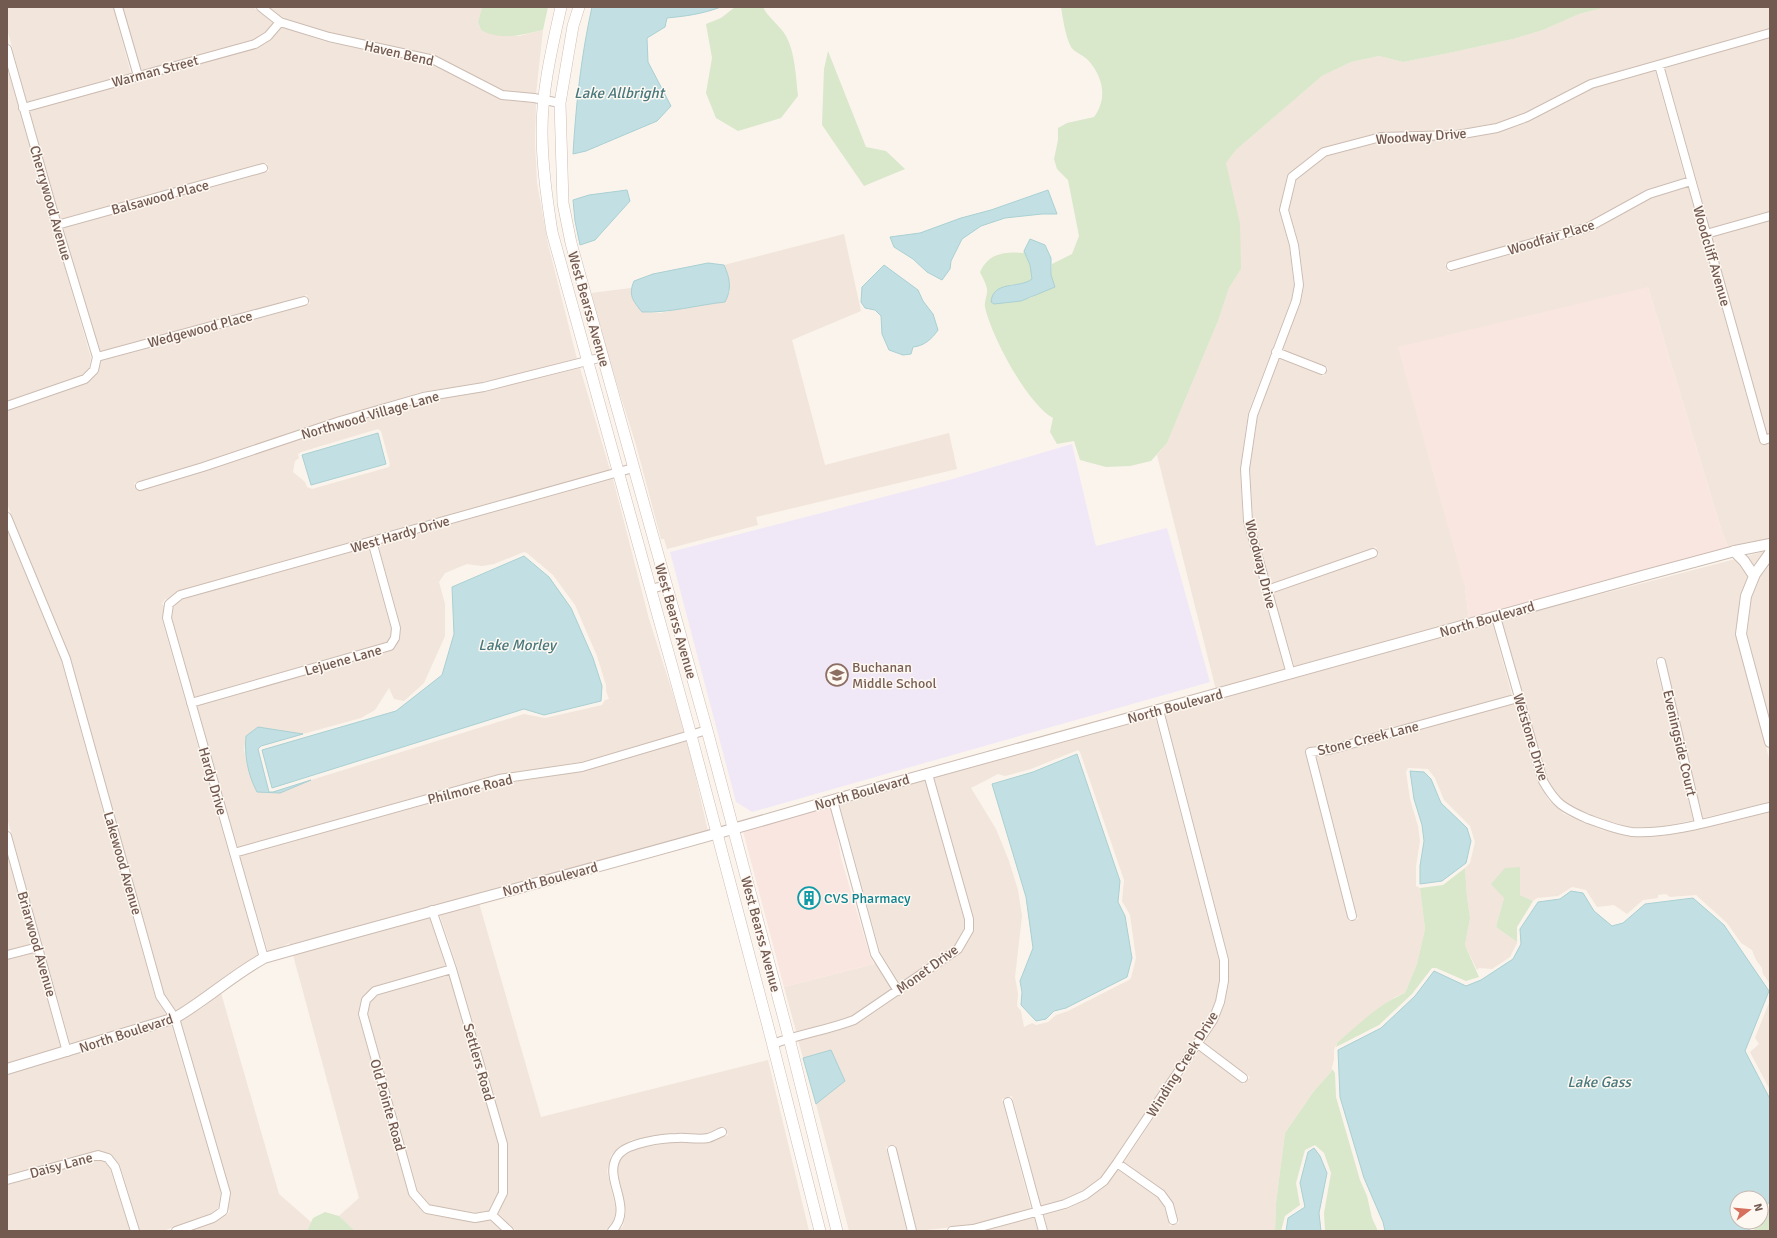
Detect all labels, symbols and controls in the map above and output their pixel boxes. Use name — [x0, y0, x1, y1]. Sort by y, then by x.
street label: Haven Bend — [362, 37, 435, 70]
street label: Warman Street — [110, 52, 200, 91]
water label: Lake Allbright — [574, 84, 666, 102]
street label: Woodway Drive — [1375, 125, 1467, 148]
street label: Cherrywood Avenue — [26, 144, 75, 263]
street label: Balsawood Place — [109, 176, 211, 219]
street label: Woodcliff Avenue — [1689, 204, 1734, 308]
street label: Woodfair Place — [1506, 216, 1597, 259]
street label: West Bearss Avenue — [564, 249, 613, 369]
street label: Wedgewood Place — [146, 307, 254, 352]
street label: Northwood Village Lane — [299, 388, 441, 443]
street label: West Hardy Drive — [349, 512, 452, 557]
street label: Woodway Drive — [1241, 518, 1280, 610]
street label: West Bearss Avenue — [651, 561, 700, 681]
street label: North Boulevard — [1438, 598, 1537, 641]
water label: Lake Morley — [478, 636, 558, 654]
street label: Lejuene Lane — [303, 641, 384, 680]
place label: Buchanan Middle School — [852, 659, 937, 692]
school or university icon: Buchanan Middle School — [824, 662, 850, 688]
street label: North Boulevard — [1126, 686, 1225, 727]
street label: Eveningside Court — [1659, 688, 1700, 798]
street label: Wetstone Drive — [1509, 691, 1552, 783]
street label: Stone Creek Lane — [1316, 718, 1421, 759]
street label: Hardy Drive — [195, 745, 230, 817]
street label: Philmore Road — [426, 771, 514, 808]
street label: North Boulevard — [813, 771, 912, 814]
street label: Lakewood Avenue — [100, 810, 145, 917]
street label: North Boulevard — [501, 859, 600, 900]
street label: West Bearss Avenue — [737, 874, 784, 994]
building icon: CVS Pharmacy — [796, 885, 822, 911]
street label: Briarwood Avenue — [13, 890, 60, 999]
place label: CVS Pharmacy — [824, 890, 911, 907]
street label: Monet Drive — [893, 941, 962, 998]
street label: Winding Creek Drive — [1143, 1008, 1222, 1120]
street label: North Boulevard — [77, 1010, 175, 1057]
street label: Settlers Road — [459, 1021, 498, 1103]
street label: Old Pointe Road — [366, 1057, 409, 1153]
water label: Lake Gass — [1567, 1073, 1632, 1091]
street label: Daisy Lane — [28, 1149, 94, 1182]
north arrow — [1729, 1190, 1769, 1230]
text: N — [1751, 1202, 1765, 1213]

